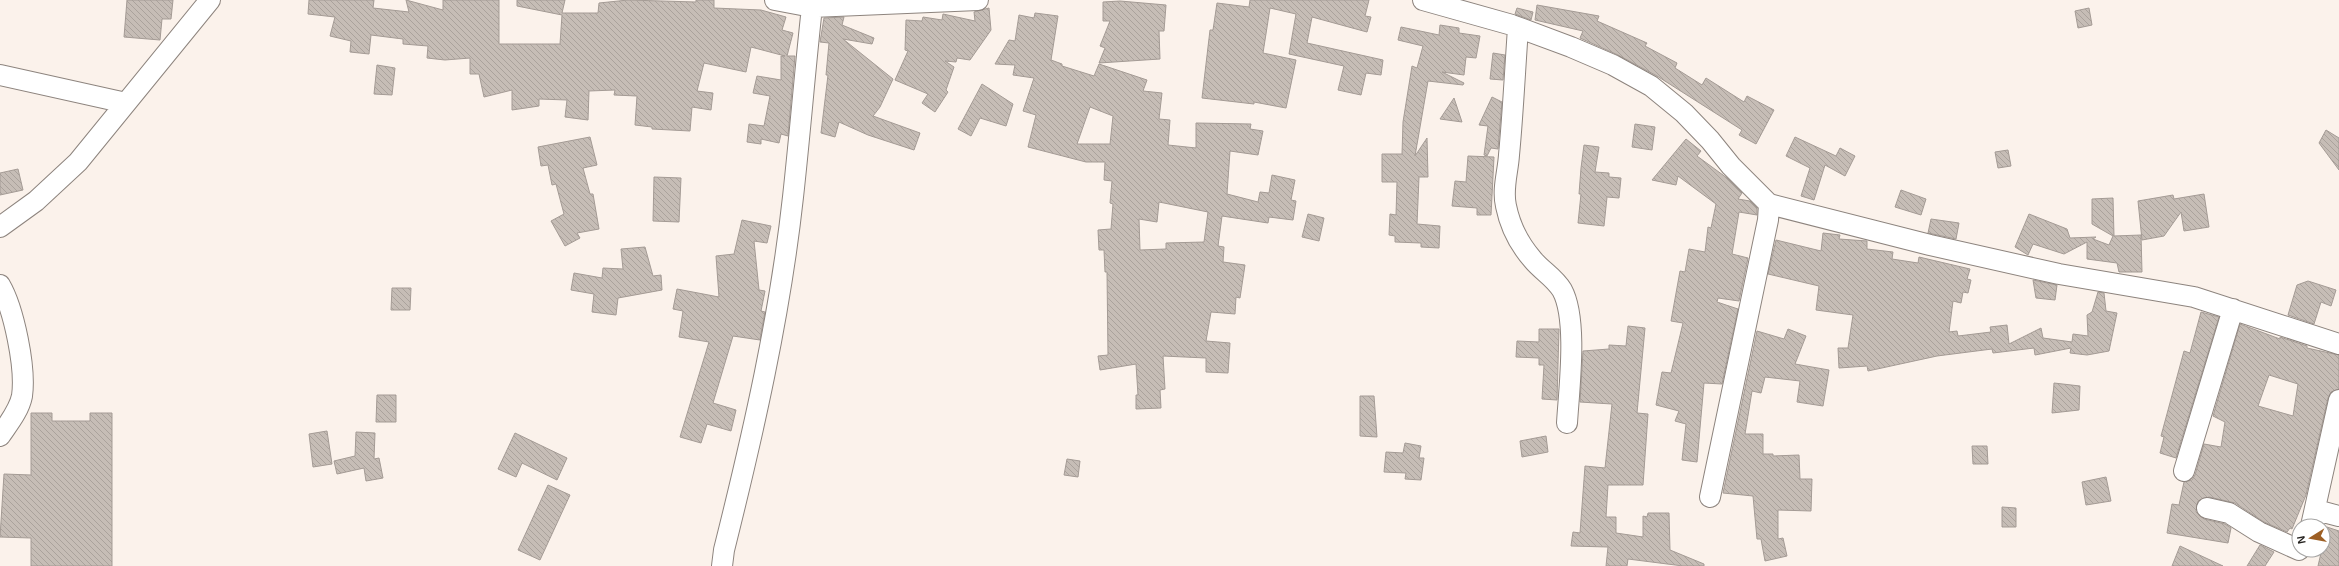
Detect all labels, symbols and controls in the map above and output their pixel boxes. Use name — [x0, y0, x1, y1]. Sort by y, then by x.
north arrow — [2291, 518, 2331, 558]
text: N — [2295, 535, 2308, 545]

